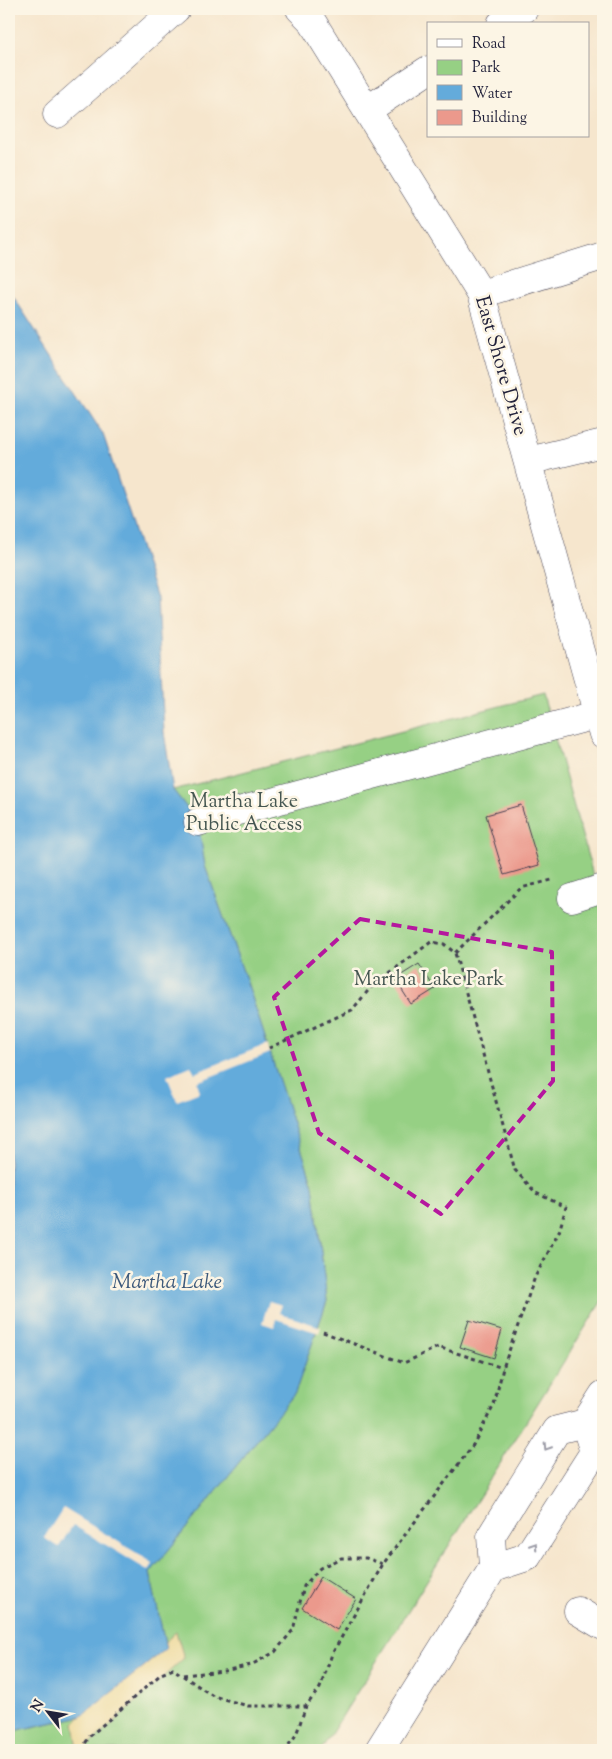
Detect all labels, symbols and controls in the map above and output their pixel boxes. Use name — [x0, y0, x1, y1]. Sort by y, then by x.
legend — [427, 22, 590, 138]
text: Road — [472, 34, 506, 55]
text: Park — [472, 58, 501, 79]
text: Water — [472, 84, 513, 105]
text: Building — [472, 108, 527, 129]
street label: East Shore Drive — [466, 293, 534, 439]
park label: Martha Lake Public Access — [186, 788, 302, 840]
park label: Martha Lake Park — [354, 966, 504, 995]
water label: Martha Lake — [112, 1268, 222, 1298]
one-way arrow — [543, 1441, 553, 1450]
one-way arrow — [528, 1542, 537, 1552]
north arrow — [22, 1686, 72, 1736]
text: N — [27, 1696, 50, 1716]

